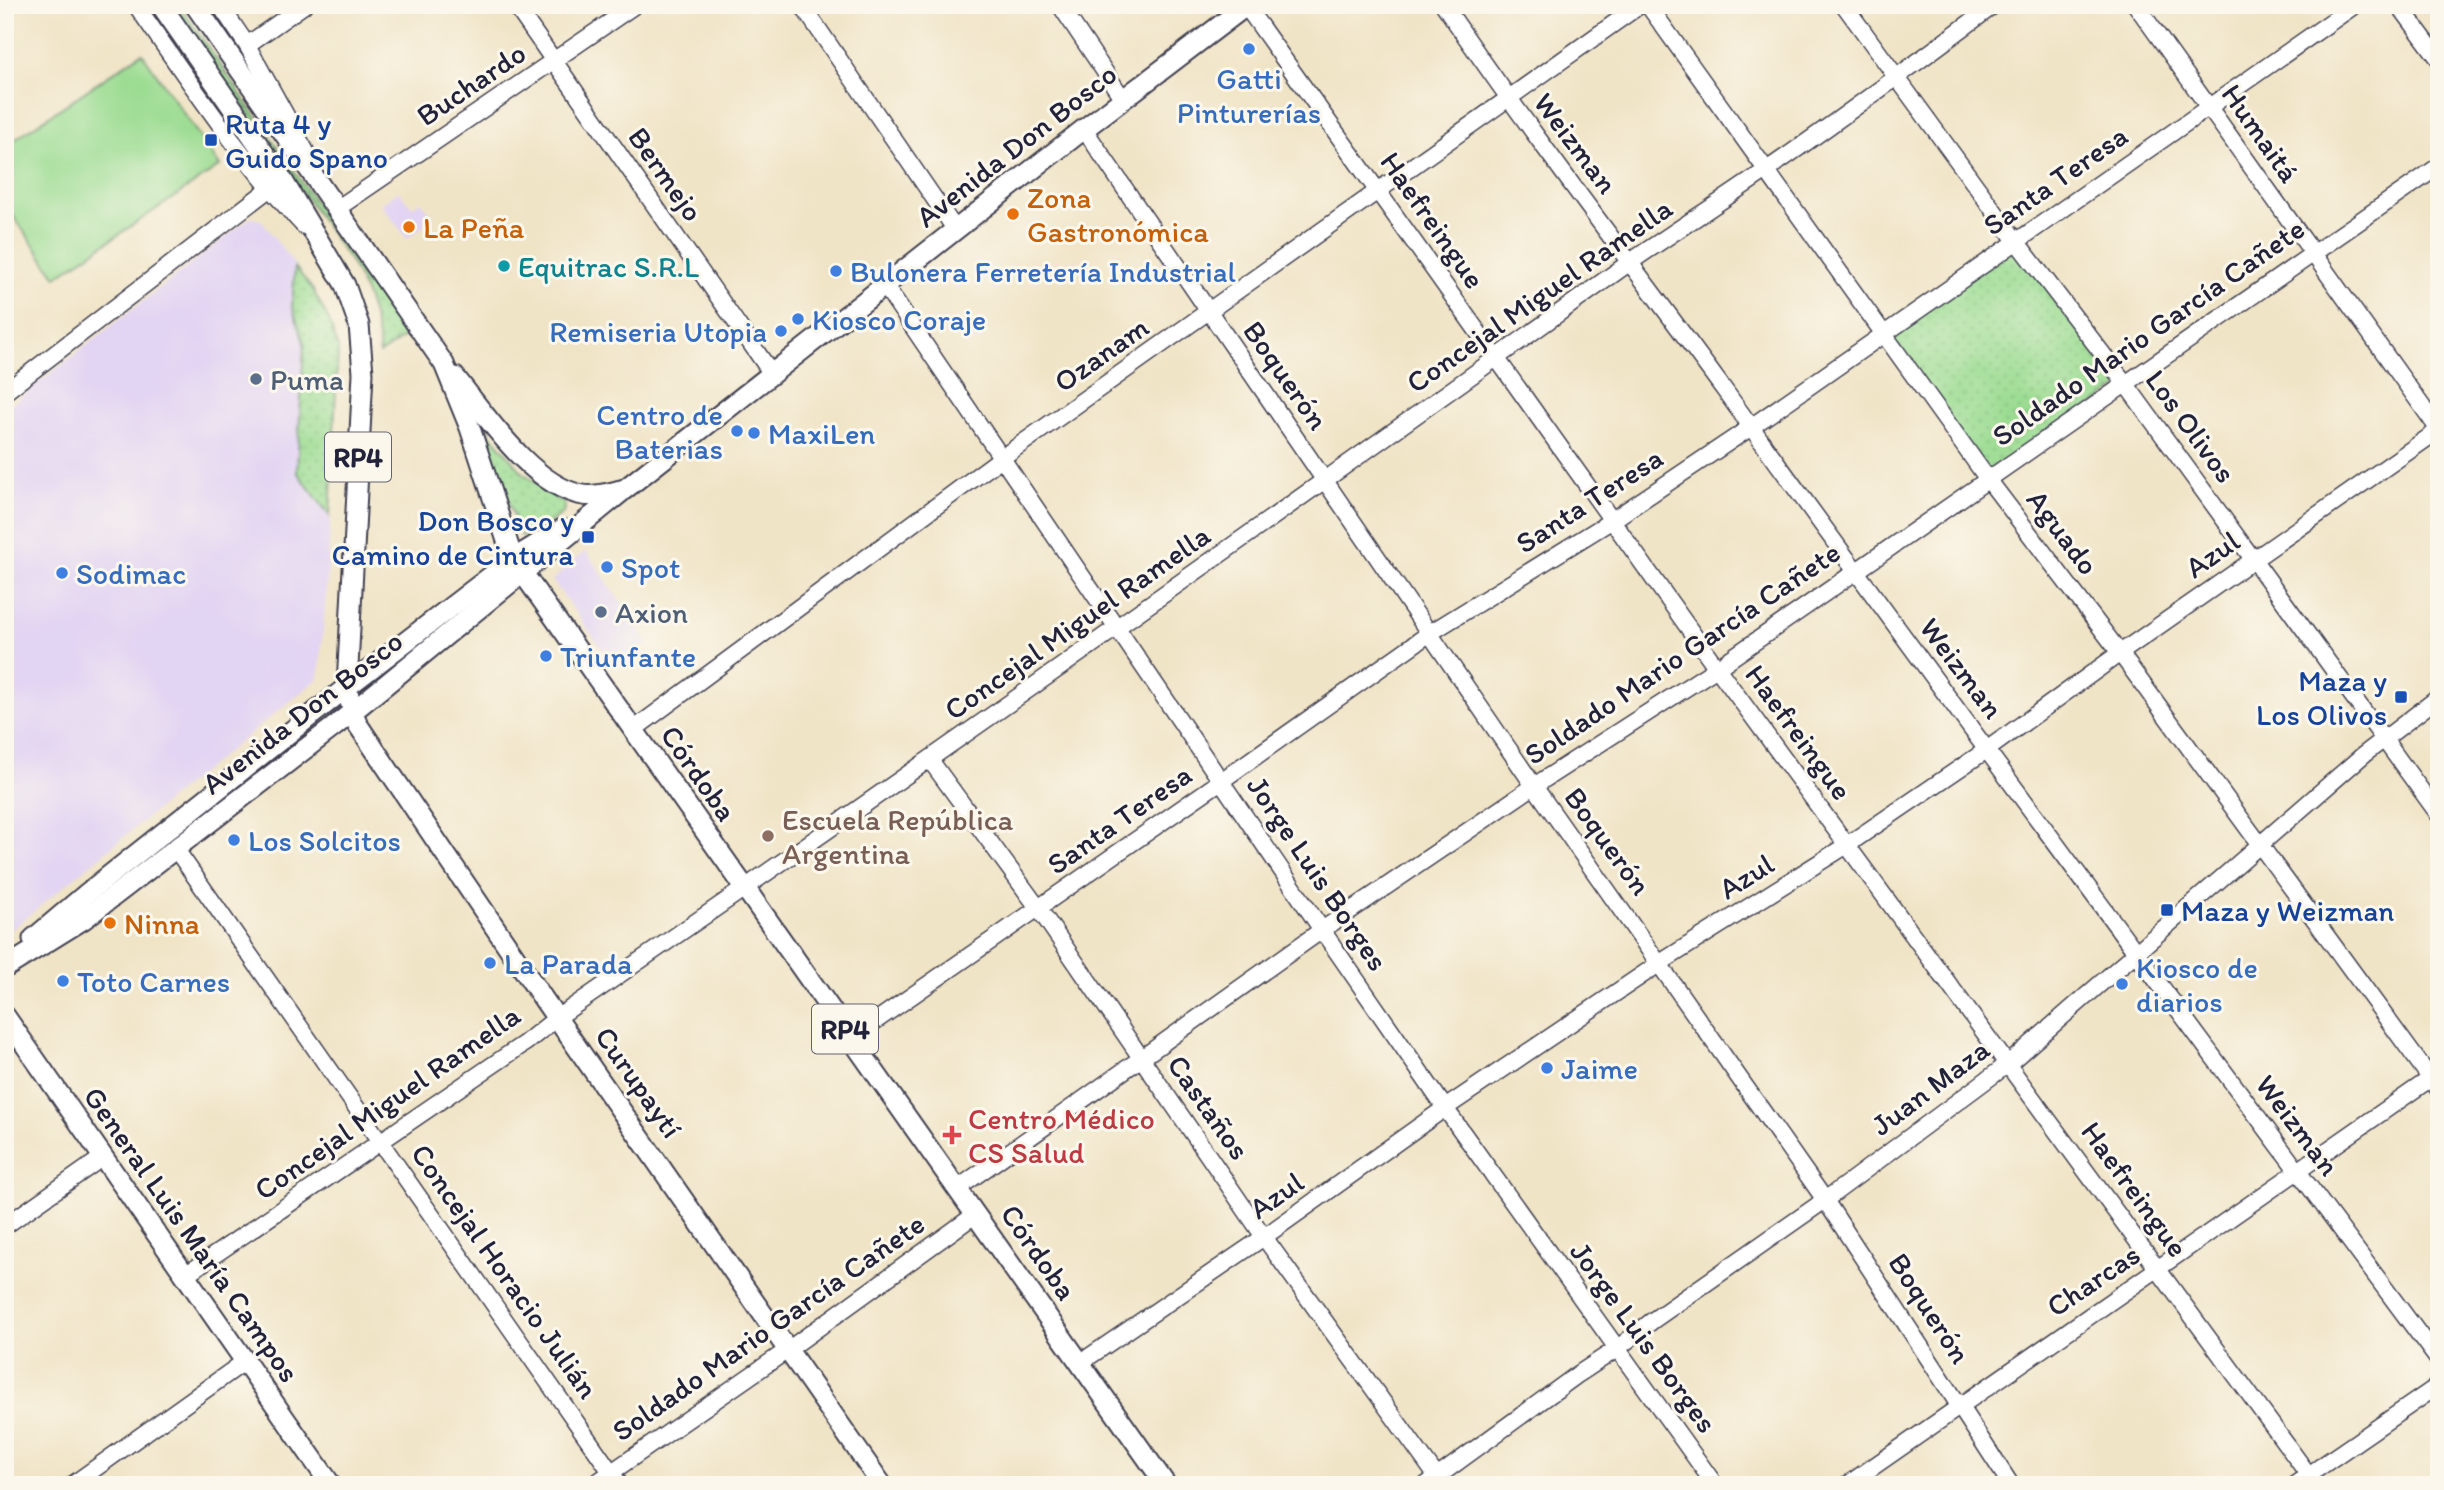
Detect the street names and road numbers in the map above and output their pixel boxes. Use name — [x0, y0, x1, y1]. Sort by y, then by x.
street label: Buchardo — [409, 34, 533, 134]
street label: Avenida Don Bosco — [908, 55, 1124, 235]
street label: Humaitá — [2214, 77, 2308, 190]
street label: Weizman — [1526, 85, 1626, 201]
street label: Santa Teresa — [1976, 117, 2135, 243]
street label: Bermejo — [620, 120, 712, 228]
street label: Haefreingue — [1372, 144, 1494, 296]
street label: Concejal Miguel Ramella — [1399, 189, 1679, 401]
street label: Soldado Mario García Cañete — [1985, 210, 2311, 454]
street label: Ozanam — [1046, 308, 1156, 400]
street label: Boquerón — [1235, 313, 1337, 437]
street label: Los Olivos — [2138, 362, 2244, 490]
road number: RP4 — [325, 433, 391, 482]
street label: Santa Teresa — [1509, 439, 1670, 561]
street label: Aguado — [2019, 482, 2107, 582]
street label: Concejal Miguel Ramella — [937, 516, 1217, 728]
street label: Azul — [2178, 522, 2247, 586]
street label: Soldado Mario García Cañete — [1517, 533, 1847, 773]
street label: Weizman — [1912, 610, 2012, 726]
street label: Avenida Don Bosco — [194, 622, 410, 802]
street label: Haefreingue — [1737, 657, 1861, 807]
street label: Córdoba — [653, 718, 745, 828]
street label: Santa Teresa — [1040, 756, 1199, 882]
street label: Jorge Luis Borges — [1239, 768, 1397, 978]
street label: Boquerón — [1556, 780, 1660, 902]
street label: Azul — [1712, 845, 1781, 907]
street label: Concejal Miguel Ramella — [247, 996, 527, 1208]
road number: RP4 — [812, 1004, 878, 1054]
street label: Curupaytí — [587, 1019, 691, 1145]
street label: Juan Maza — [1864, 1030, 1997, 1143]
street label: Castaños — [1159, 1047, 1259, 1167]
street label: Weizman — [2248, 1067, 2348, 1183]
street label: General Luis María Campos — [76, 1079, 308, 1389]
street label: Haefreingue — [2073, 1114, 2197, 1264]
street label: Concejal Horacio Julián — [403, 1136, 607, 1406]
street label: Azul — [1242, 1163, 1311, 1227]
street label: Córdoba — [993, 1197, 1085, 1307]
street label: Soldado Mario García Cañete — [605, 1205, 931, 1449]
street label: Jorge Luis Borges — [1562, 1234, 1726, 1440]
street label: Charcas — [2039, 1235, 2147, 1325]
street label: Boquerón — [1881, 1246, 1979, 1370]

